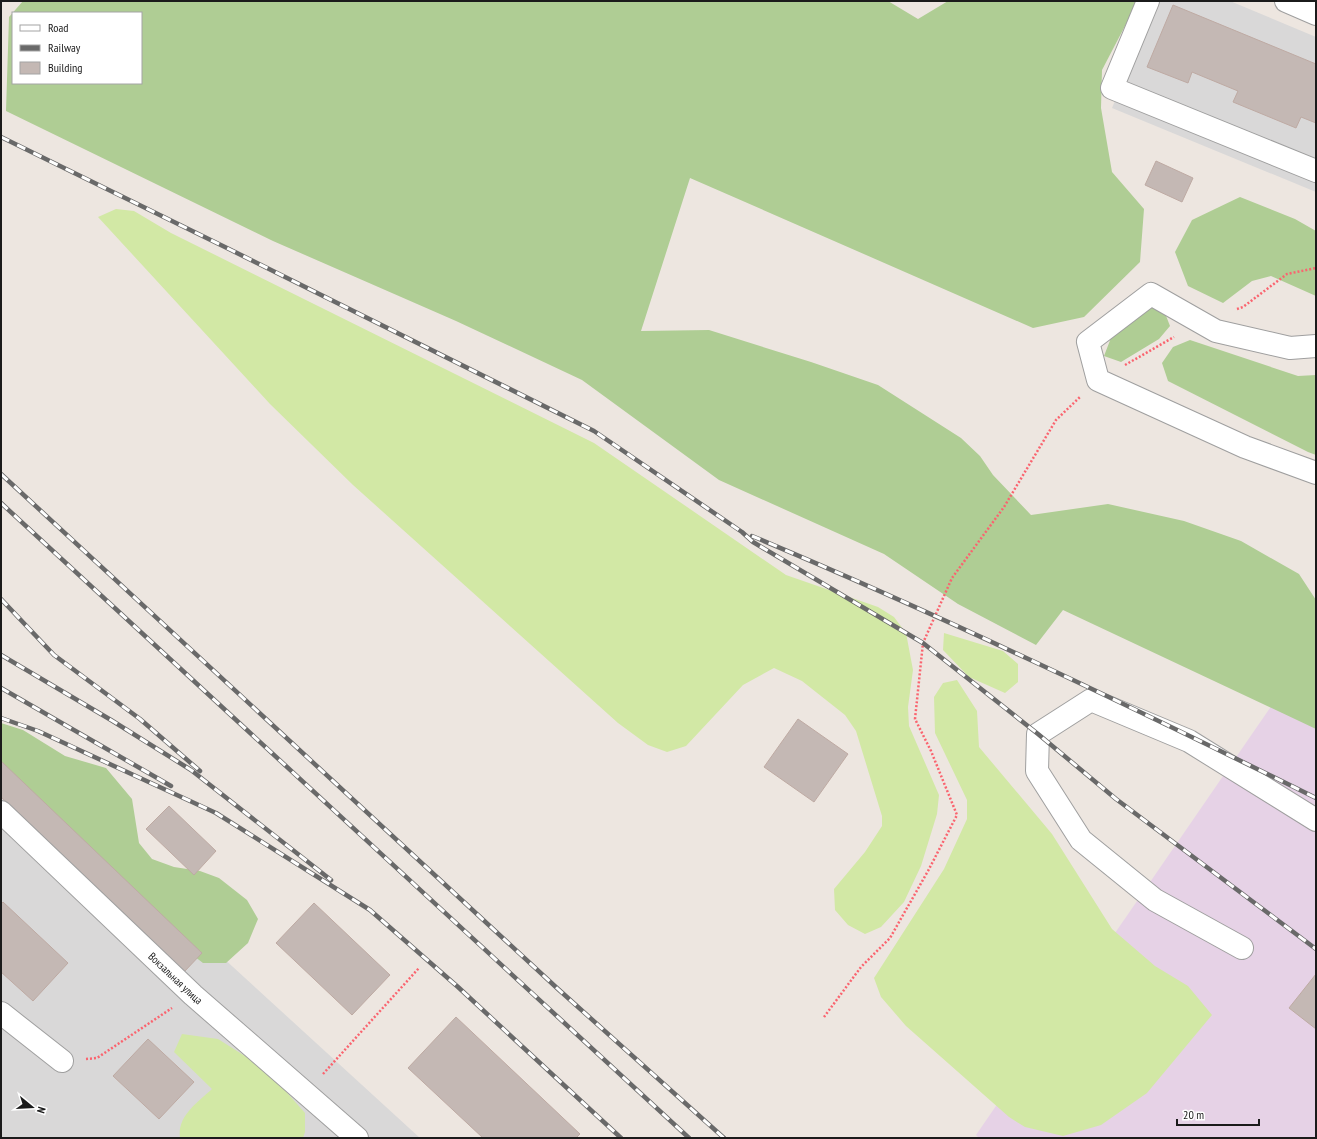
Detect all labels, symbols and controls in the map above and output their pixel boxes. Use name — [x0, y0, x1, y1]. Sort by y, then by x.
legend — [12, 12, 142, 84]
text: Road — [48, 20, 68, 35]
text: Railway — [48, 40, 81, 55]
text: Building — [48, 60, 83, 75]
street label: Вокзальная улица — [145, 949, 206, 1007]
north arrow — [12, 1087, 52, 1127]
scale bar — [1177, 1101, 1259, 1127]
text: N — [34, 1105, 49, 1115]
text: 20 m — [1183, 1107, 1204, 1122]

